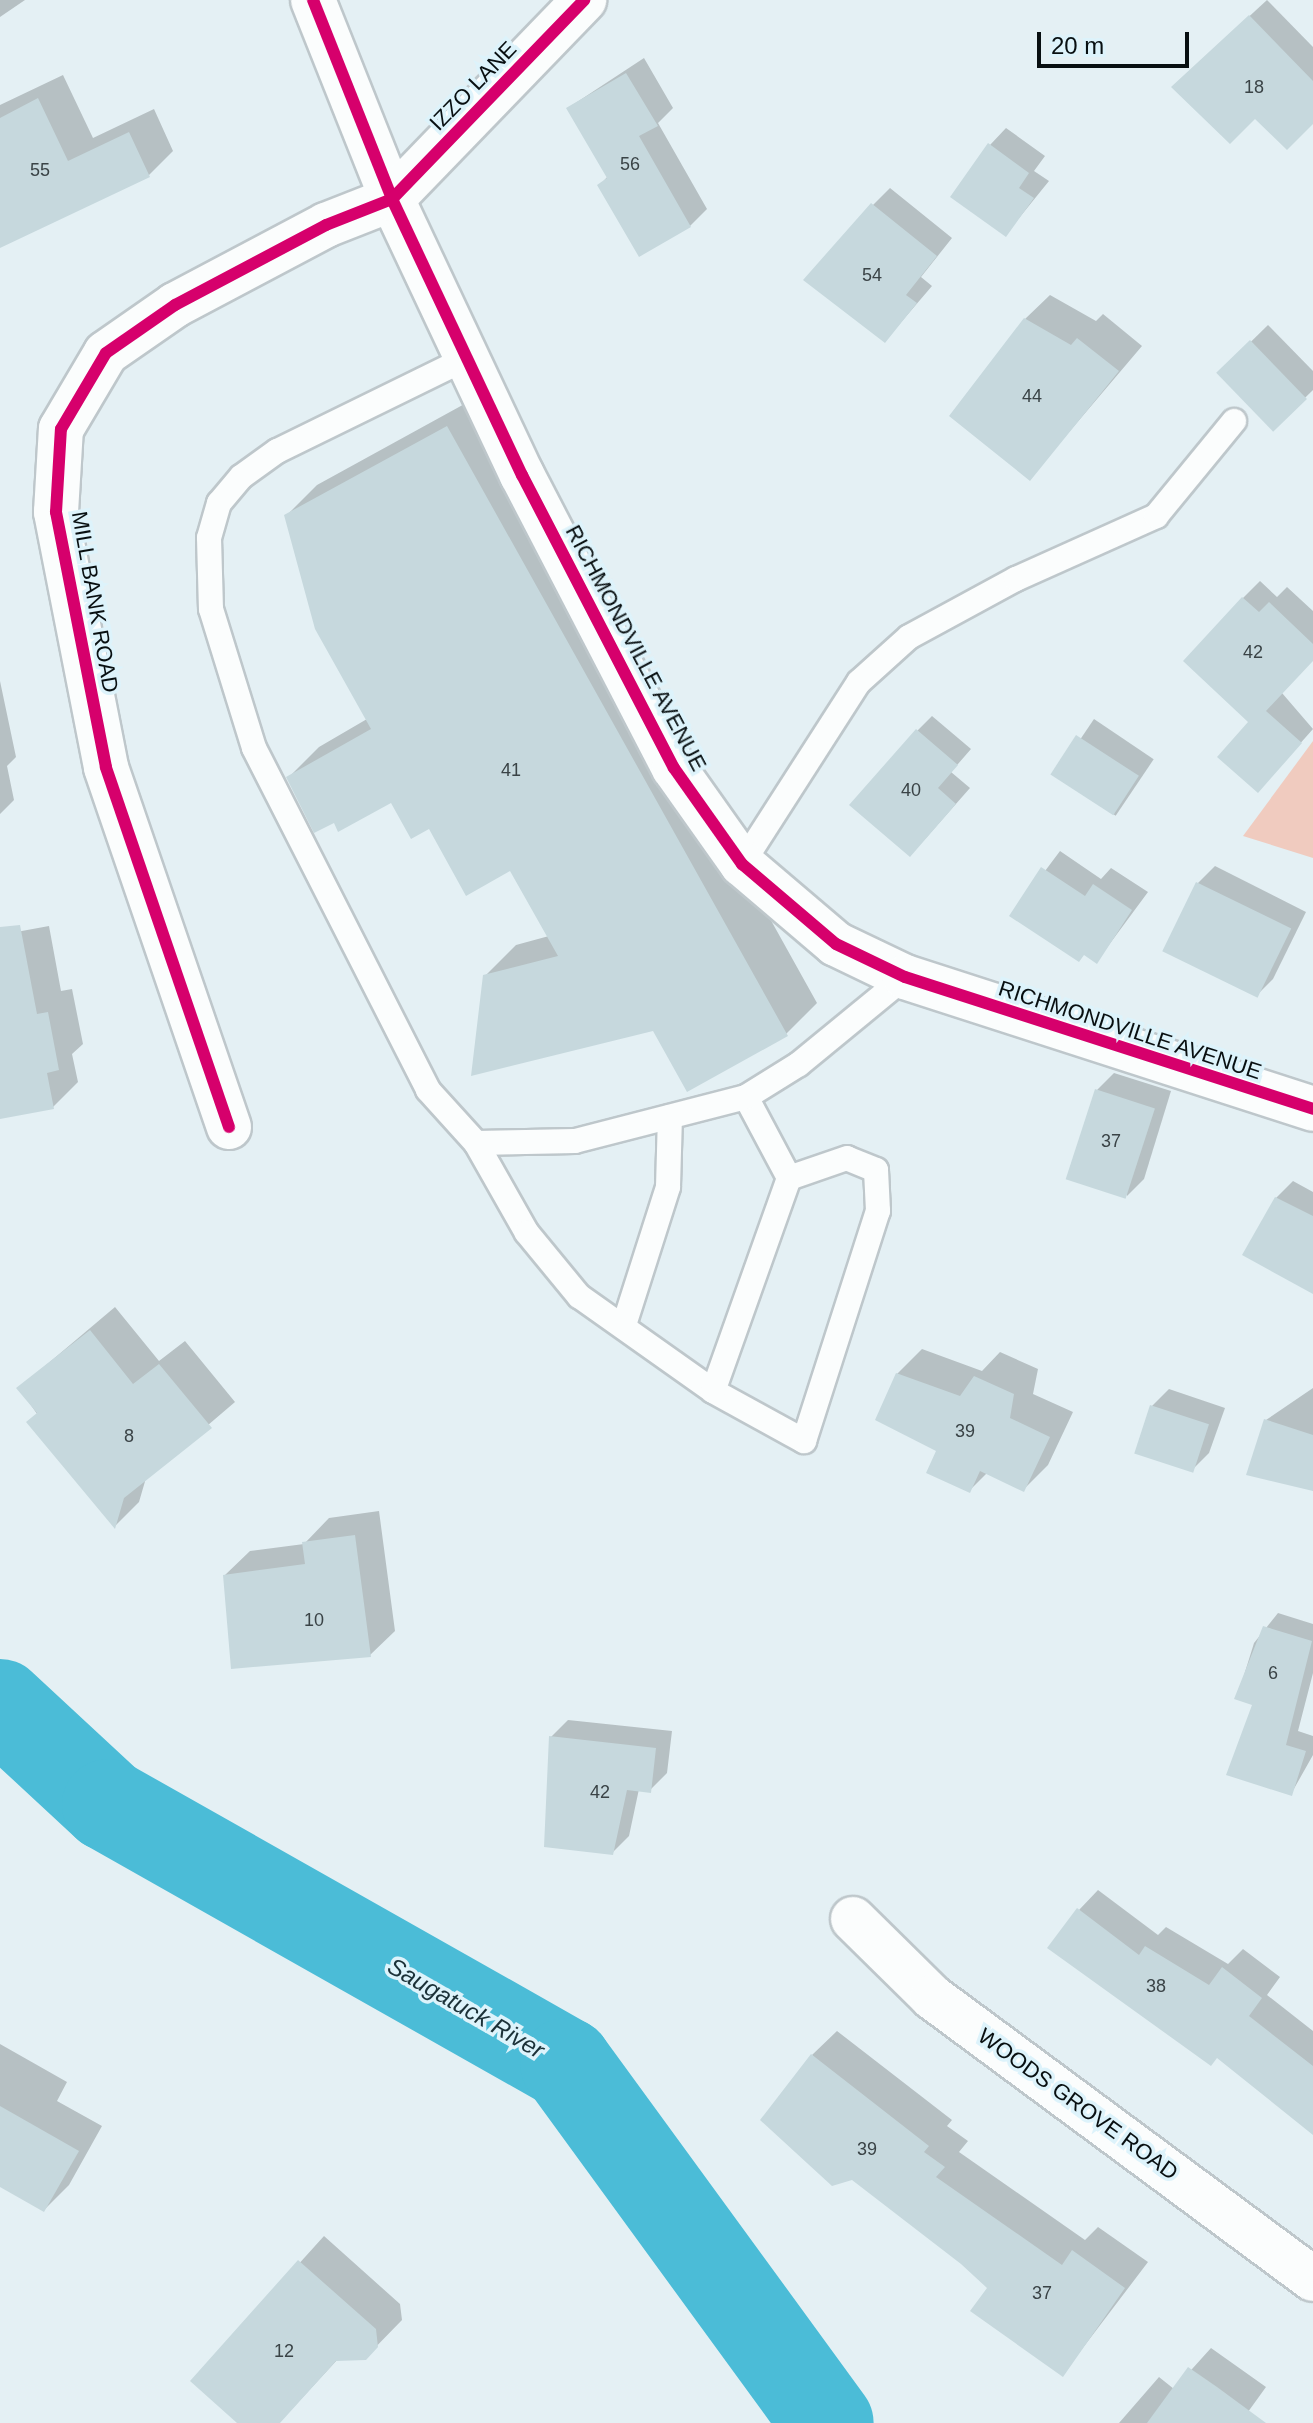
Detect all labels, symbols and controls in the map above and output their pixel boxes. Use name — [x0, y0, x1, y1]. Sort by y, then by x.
scale bar — [1041, 16, 1193, 66]
text: 20 m — [1051, 32, 1104, 59]
street label: IZZO LANE — [424, 36, 522, 136]
house number: 18 — [1244, 76, 1264, 98]
house number: 56 — [620, 153, 640, 175]
house number: 55 — [30, 159, 50, 181]
house number: 54 — [862, 264, 882, 286]
house number: 44 — [1022, 385, 1042, 407]
street label: MILL BANK ROAD — [66, 509, 124, 695]
street label: RICHMONDVILLE AVENUE — [560, 520, 712, 776]
house number: 42 — [1243, 641, 1263, 663]
house number: 41 — [501, 759, 521, 781]
house number: 40 — [901, 779, 921, 801]
street label: RICHMONDVILLE AVENUE — [995, 975, 1265, 1085]
house number: 37 — [1101, 1130, 1121, 1152]
house number: 39 — [955, 1420, 975, 1442]
house number: 8 — [124, 1425, 134, 1447]
house number: 10 — [304, 1609, 324, 1631]
house number: 6 — [1268, 1662, 1278, 1684]
house number: 42 — [590, 1781, 610, 1803]
water label: Saugatuck River — [383, 1952, 549, 2064]
house number: 38 — [1146, 1975, 1166, 1997]
street label: WOODS GROVE ROAD — [973, 2023, 1183, 2185]
house number: 39 — [857, 2138, 877, 2160]
house number: 37 — [1032, 2282, 1052, 2304]
house number: 12 — [274, 2340, 294, 2362]

